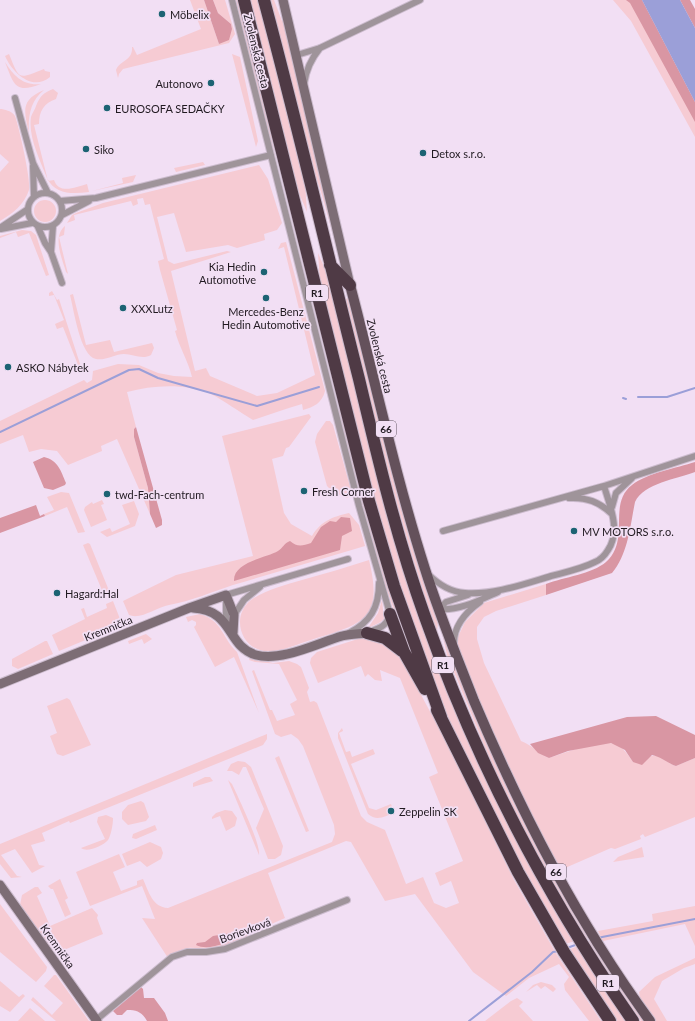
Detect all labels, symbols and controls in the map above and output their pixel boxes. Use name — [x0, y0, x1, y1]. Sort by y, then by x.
place label: Möbelix — [170, 8, 209, 21]
marker: Möbelix — [157, 9, 167, 19]
street label: Zvolenská cesta — [241, 12, 273, 90]
place label: Autonovo — [155, 77, 203, 90]
marker: Autonovo — [206, 78, 216, 88]
place label: EUROSOFA SEDAČKY — [115, 102, 225, 115]
marker: EUROSOFA SEDAČKY — [102, 103, 112, 113]
place label: Siko — [94, 143, 114, 156]
marker: Siko — [81, 144, 91, 154]
place label: Detox s.r.o. — [431, 147, 486, 160]
marker: Detox s.r.o. — [418, 148, 428, 158]
place label: Kia Hedin Automotive — [199, 260, 256, 286]
marker: Kia Hedin Automotive — [259, 267, 269, 277]
road number: R1 — [306, 285, 328, 301]
marker: Mercedes-Benz Hedin Automotive — [261, 293, 271, 303]
place label: XXXLutz — [131, 302, 173, 315]
marker: XXXLutz — [118, 303, 128, 313]
place label: Mercedes-Benz Hedin Automotive — [222, 305, 310, 331]
street label: Zvolenská cesta — [364, 317, 396, 395]
place label: ASKO Nábytek — [16, 361, 89, 374]
marker: ASKO Nábytek — [3, 362, 13, 372]
road number: 66 — [376, 421, 396, 437]
place label: Fresh Corner — [312, 485, 374, 498]
marker: Fresh Corner — [299, 486, 309, 496]
place label: twd-Fach-centrum — [115, 488, 204, 501]
marker: twd-Fach-centrum — [102, 489, 112, 499]
place label: MV MOTORS s.r.o. — [582, 525, 674, 538]
marker: MV MOTORS s.r.o. — [569, 526, 579, 536]
place label: Hagard:Hal — [65, 587, 119, 600]
marker: Hagard:Hal — [52, 588, 62, 598]
street label: Kremnička — [82, 612, 134, 644]
road number: R1 — [432, 657, 454, 673]
place label: Zeppelin SK — [399, 805, 457, 818]
marker: Zeppelin SK — [386, 806, 396, 816]
road number: 66 — [546, 864, 566, 880]
street label: Borievková — [218, 915, 272, 945]
street label: Kremnička — [38, 921, 78, 971]
road number: R1 — [597, 975, 619, 991]

